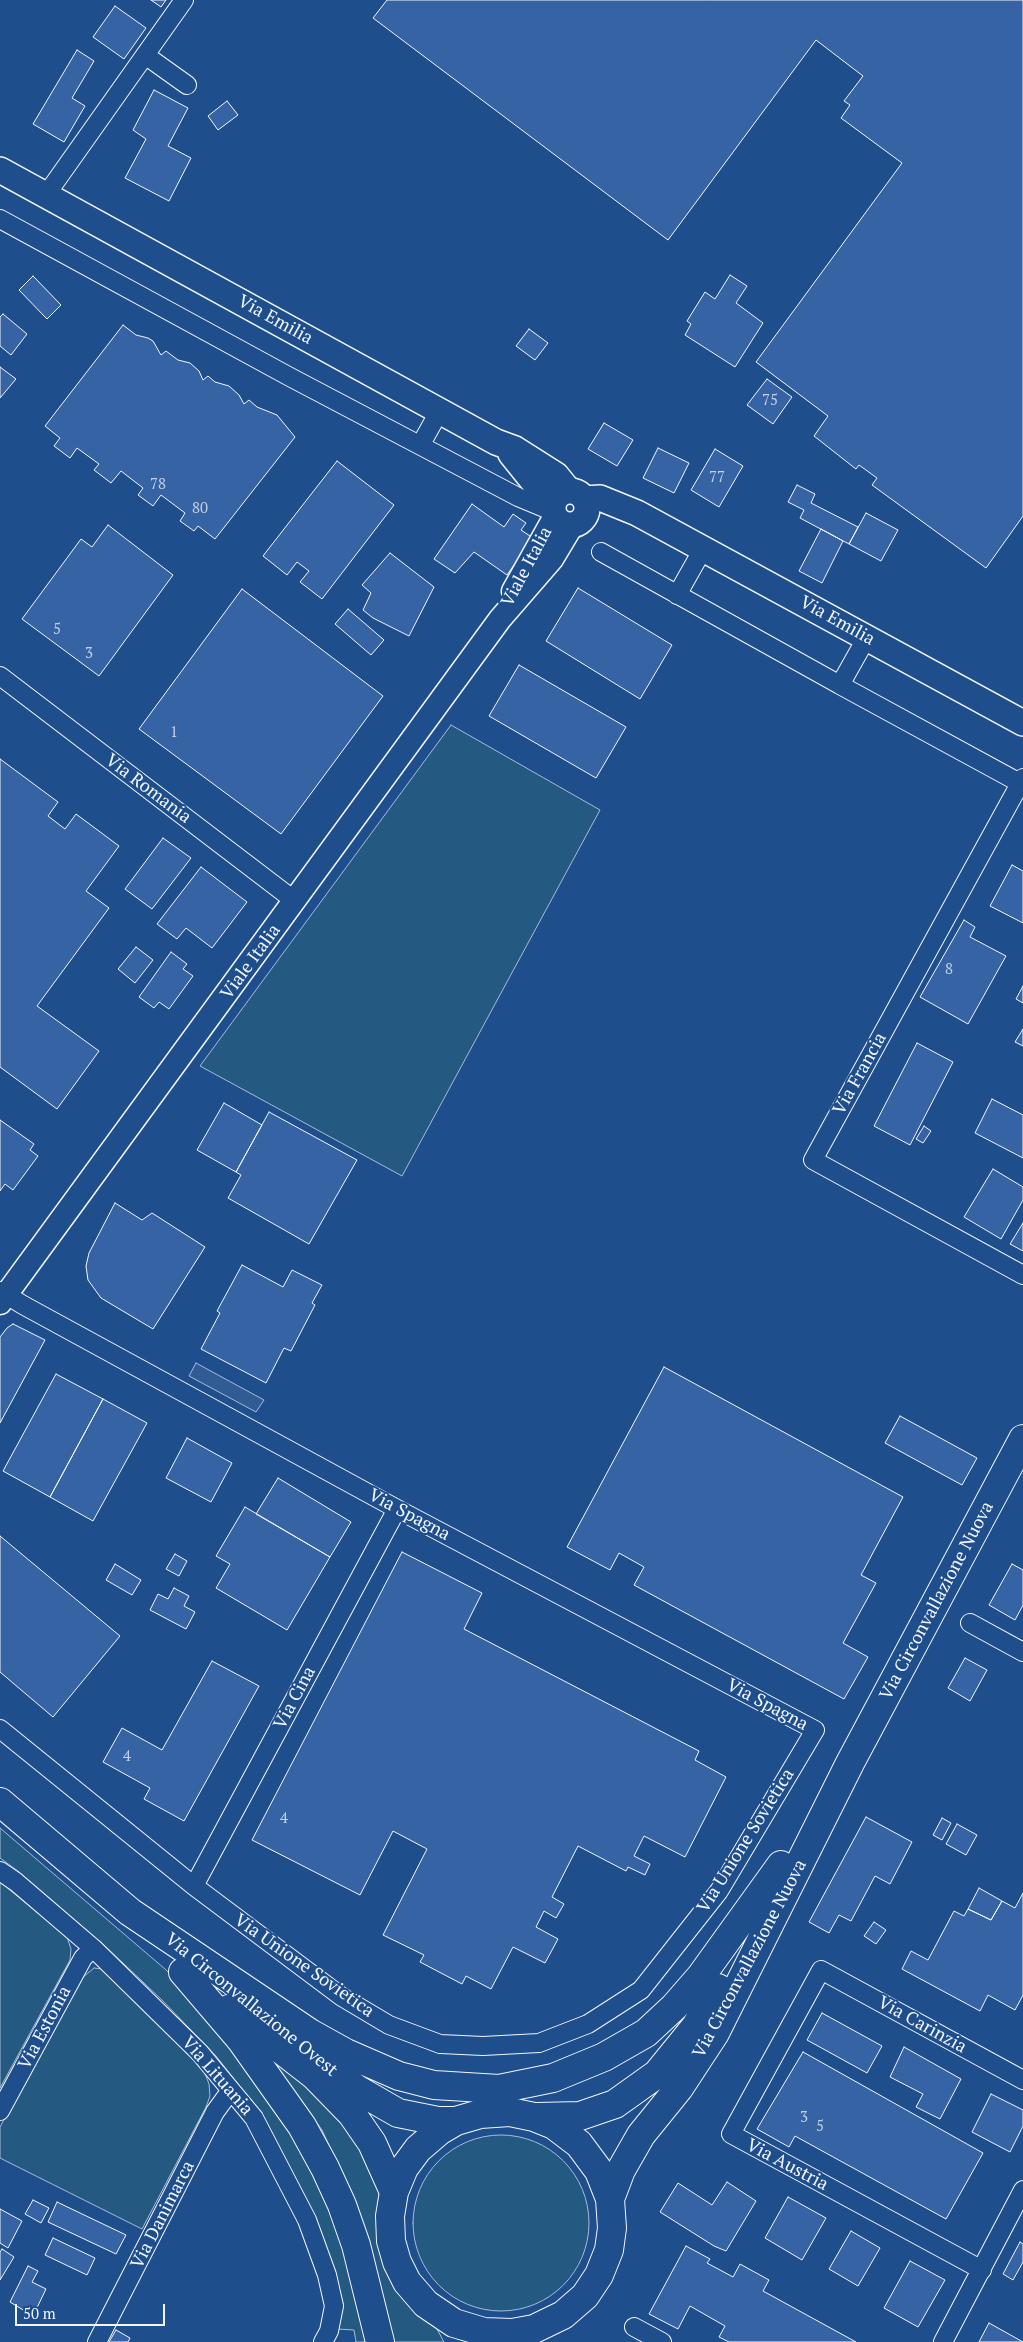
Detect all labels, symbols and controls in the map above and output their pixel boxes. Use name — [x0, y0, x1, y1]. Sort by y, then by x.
street label: Via Emilia — [234, 291, 316, 349]
house number: 75 — [762, 392, 778, 410]
house number: 77 — [709, 469, 725, 487]
house number: 78 — [150, 476, 166, 494]
house number: 80 — [192, 500, 208, 518]
street label: Viale Italia — [497, 523, 557, 611]
street label: Via Emilia — [796, 592, 878, 650]
house number: 5 — [53, 621, 61, 639]
house number: 3 — [85, 645, 93, 663]
house number: 1 — [170, 724, 178, 742]
street label: Via Romania — [101, 750, 195, 828]
street label: Viale Italia — [216, 920, 286, 1004]
house number: 8 — [945, 961, 953, 979]
street label: Via Francia — [829, 1029, 891, 1119]
street label: Via Spagna — [364, 1484, 454, 1546]
street label: Via Circonvallazione Nuova — [875, 1498, 999, 1704]
street label: Via Cina — [270, 1663, 320, 1733]
street label: Via Spagna — [722, 1674, 812, 1736]
house number: 4 — [123, 1748, 131, 1766]
street label: Via Unione Sovietica — [693, 1765, 799, 1917]
house number: 4 — [280, 1810, 288, 1828]
street label: Via Circonvallazione Nuova — [688, 1856, 812, 2062]
street label: Via Unione Sovietica — [230, 1910, 378, 2022]
street label: Via Circonvallazione Ovest — [160, 1929, 342, 2081]
street label: Via Estonia — [14, 1983, 76, 2073]
street label: Via Carinzia — [874, 1992, 970, 2058]
street label: Via Lituania — [177, 2032, 257, 2120]
house number: 3 — [800, 2109, 808, 2127]
house number: 5 — [816, 2118, 824, 2136]
street label: Via Austria — [742, 2134, 832, 2196]
street label: Via Danimarca — [127, 2157, 199, 2273]
scale bar — [18, 2294, 168, 2326]
text: 50 m — [23, 2303, 56, 2323]

